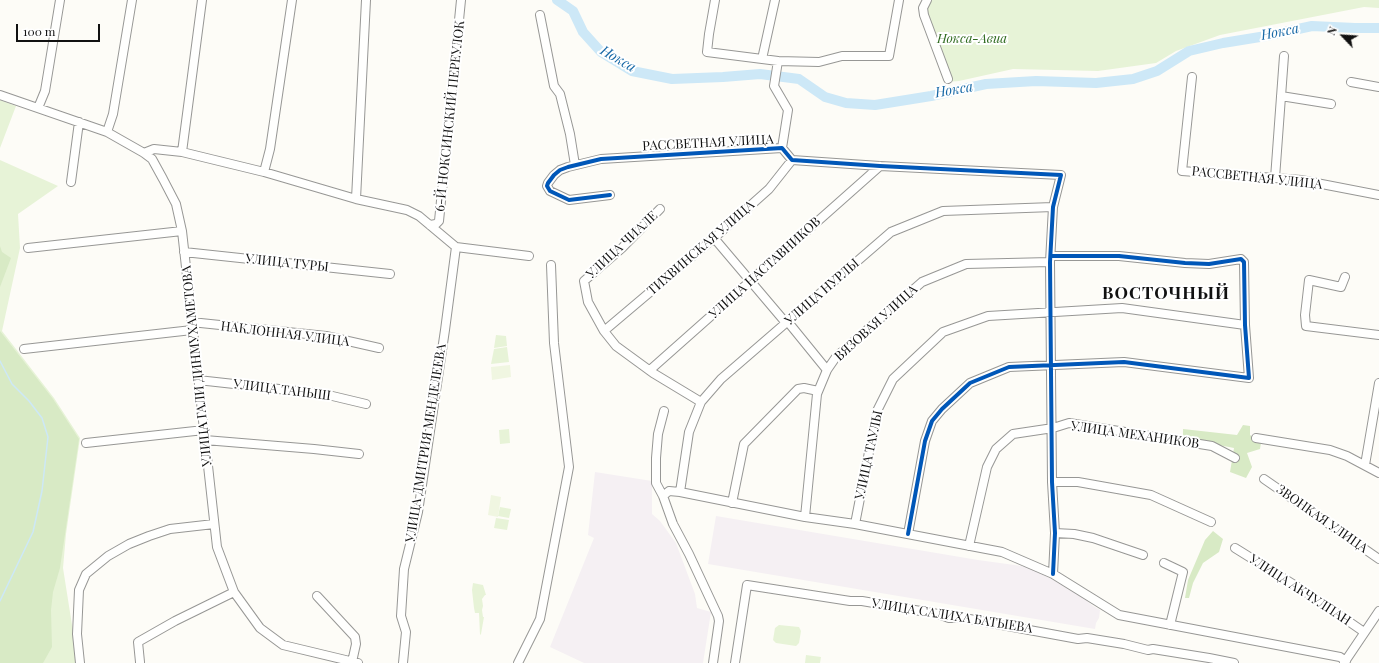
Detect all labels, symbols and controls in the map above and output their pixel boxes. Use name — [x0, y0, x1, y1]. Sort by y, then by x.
scale bar — [18, 16, 102, 42]
north arrow — [1323, 16, 1363, 56]
street label: 6-Й НОКСИНСКИЙ ПЕРЕУЛОК — [432, 20, 468, 212]
water label: Нокса — [1260, 20, 1300, 44]
text: 100 m — [23, 23, 55, 39]
text: N — [1323, 24, 1340, 37]
park label: Нокса-Авиа — [937, 31, 1007, 47]
water label: Нокса — [597, 42, 639, 76]
water label: Нокса — [934, 78, 974, 102]
street label: РАССВЕТНАЯ УЛИЦА — [642, 132, 774, 154]
street label: РАССВЕТНАЯ УЛИЦА — [1191, 163, 1323, 193]
street label: ТИХВИНСКАЯ УЛИЦА — [644, 197, 758, 299]
street label: УЛИЦА ЧИАЛЕ — [583, 208, 661, 282]
street label: УЛИЦА НАСТАВНИКОВ — [706, 214, 824, 322]
street label: УЛИЦА ТУРЫ — [245, 251, 329, 275]
street label: УЛИЦА НУРЛЫ — [782, 255, 862, 329]
street label: УЛИЦА ГАЛИ ДИНМУХАМЕТОВА — [179, 265, 215, 467]
street label: ВЯЗОВАЯ УЛИЦА — [831, 282, 921, 364]
district label: ВОСТОЧНЫЙ — [1102, 284, 1230, 304]
street label: НАКЛОННАЯ УЛИЦА — [220, 318, 350, 350]
street label: УЛИЦА ДМИТРИЯ МЕНДЕЛЕЕВА — [403, 342, 449, 544]
street label: УЛИЦА ТАНЫШ — [232, 376, 332, 404]
street label: УЛИЦА ТАУЛЫ — [852, 409, 886, 501]
street label: УЛИЦА МЕХАНИКОВ — [1070, 418, 1200, 452]
street label: ЗВОНКАЯ УЛИЦА — [1273, 482, 1371, 556]
street label: УЛИЦА АКЧУЛПАН — [1246, 551, 1354, 629]
street label: УЛИЦА САЛИХА БАТЫЕВА — [870, 596, 1034, 636]

